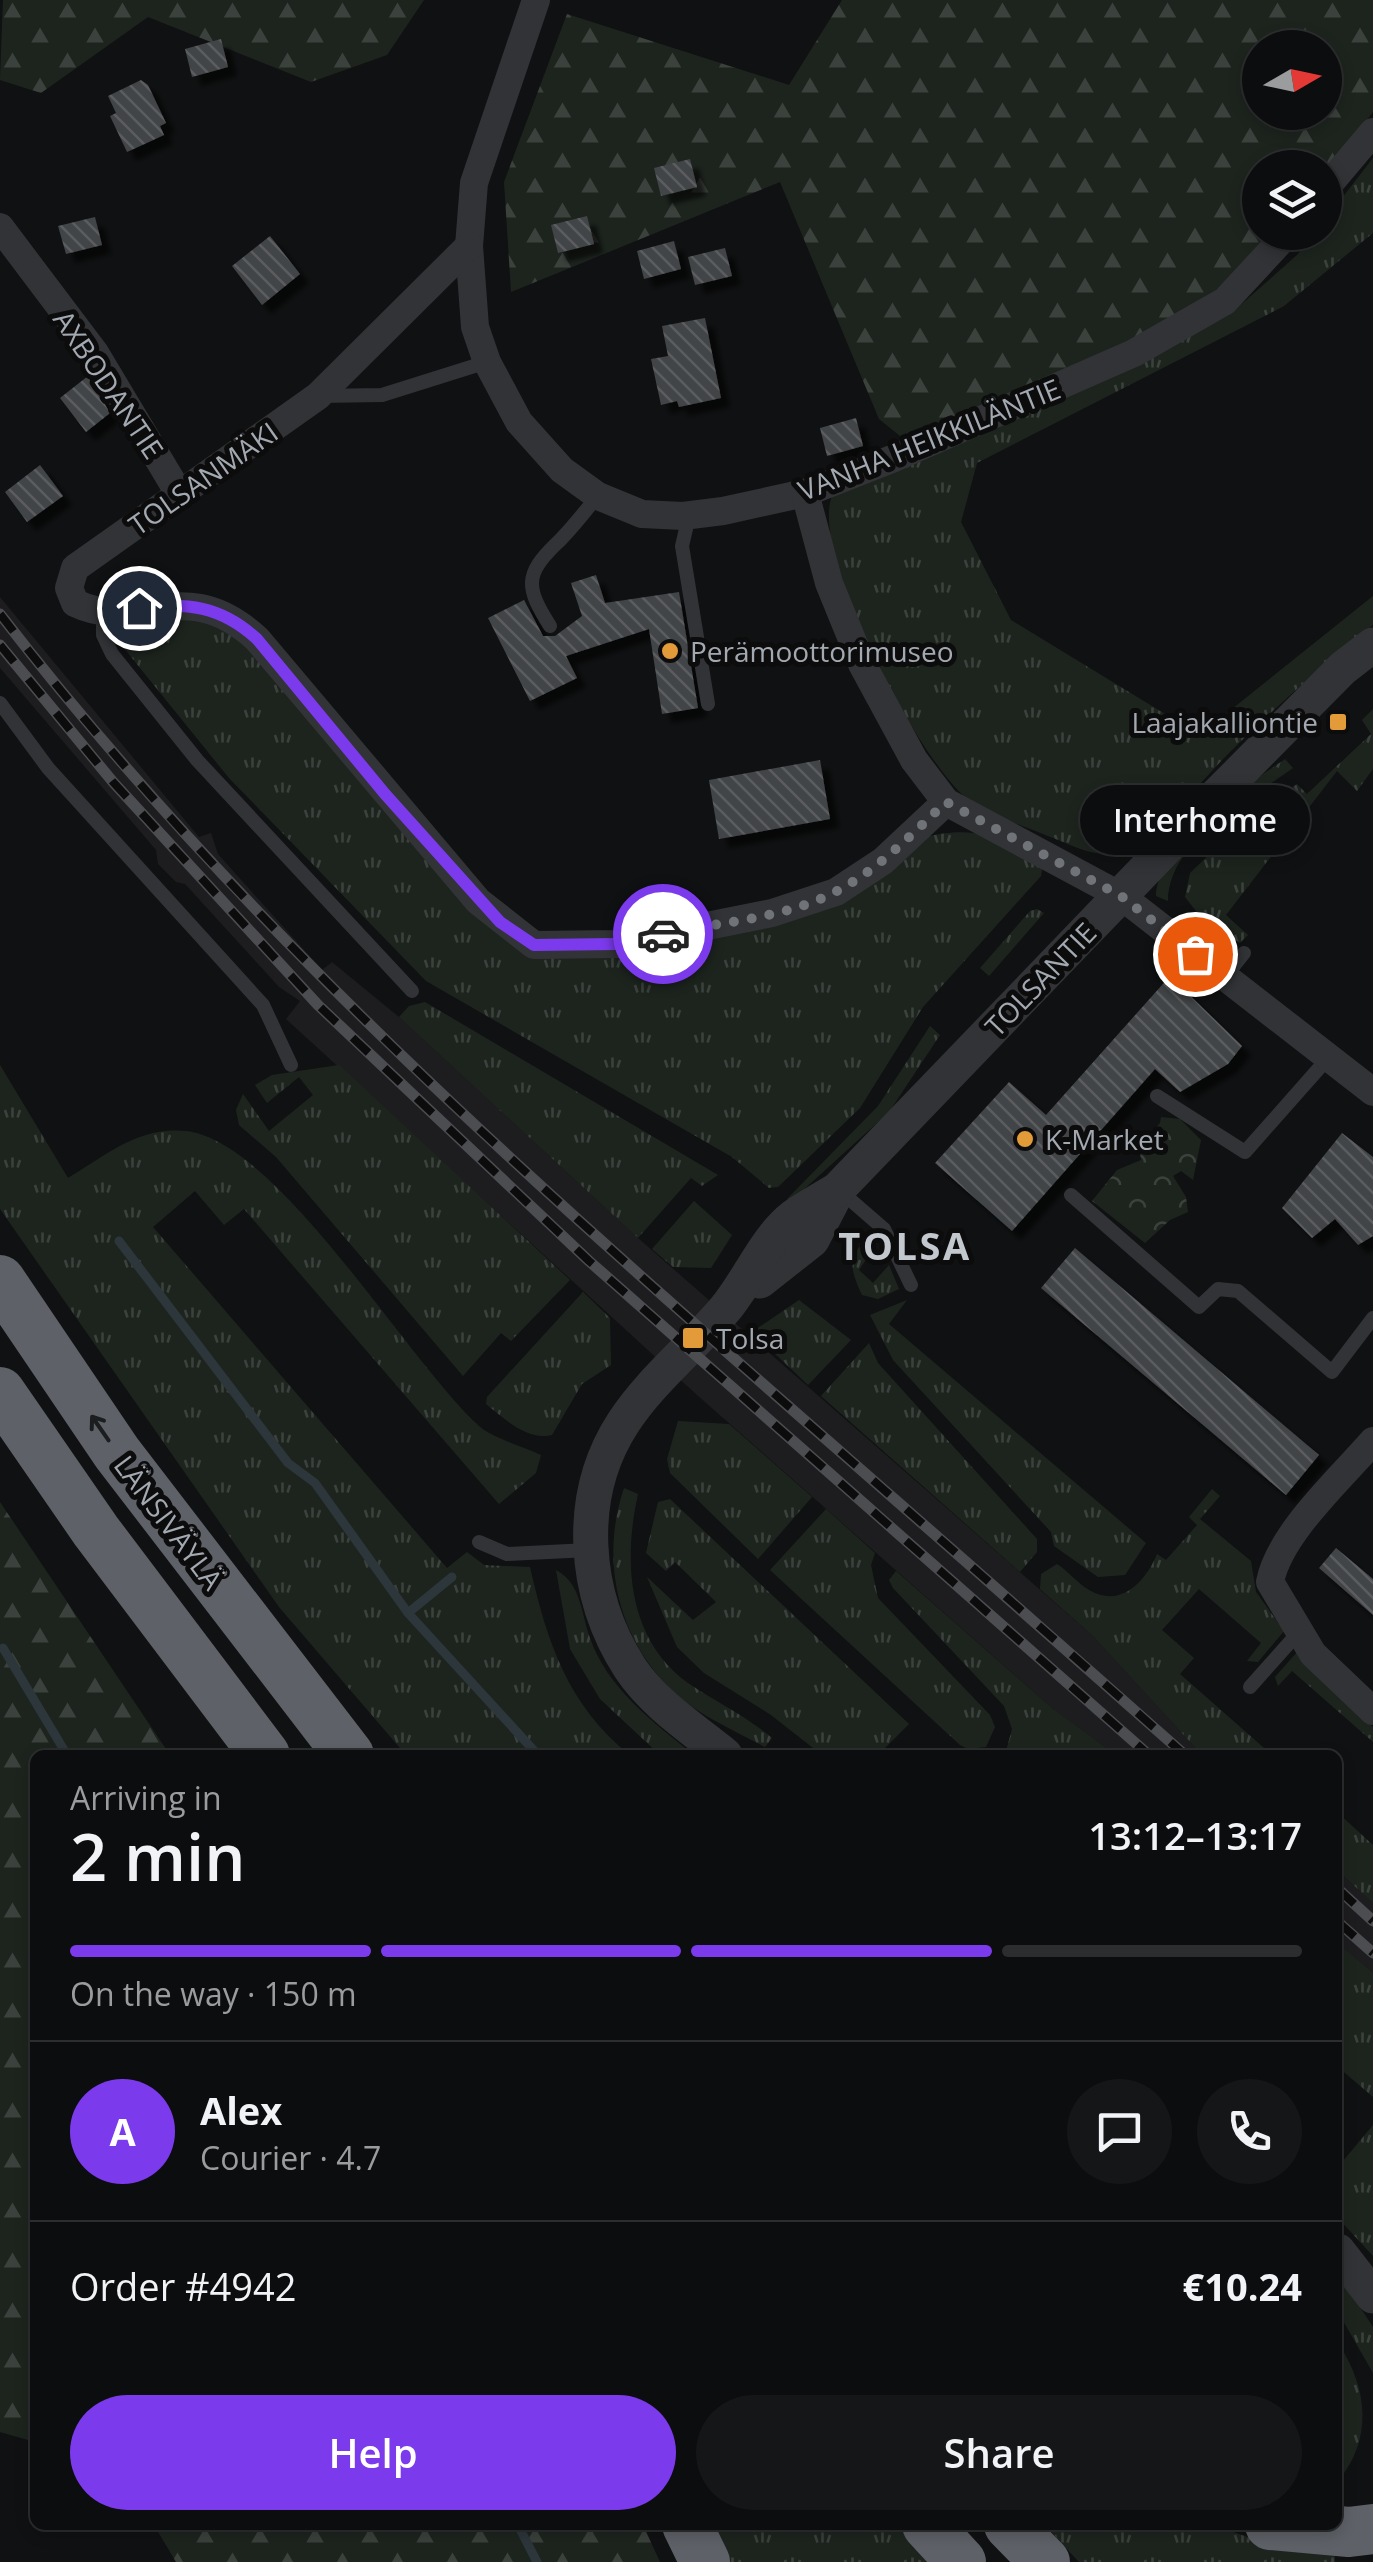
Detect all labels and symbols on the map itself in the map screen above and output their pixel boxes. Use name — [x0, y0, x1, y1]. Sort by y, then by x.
north arrow — [1242, 30, 1342, 130]
street label: AXBODANTIE — [45, 302, 173, 466]
street label: VANHA HEIKKILÄNTIE — [792, 369, 1066, 509]
street label: TOLSANMÄKI — [121, 413, 285, 543]
pin — [97, 566, 182, 651]
place label: Perämoottorimuseo — [690, 632, 954, 670]
marker: Perämoottorimuseo — [659, 640, 681, 662]
place label: Laajakalliontie — [1131, 703, 1318, 741]
marker: Laajakalliontie — [1327, 711, 1349, 733]
callout: Interhome — [1080, 784, 1310, 854]
courier — [613, 884, 713, 984]
pin — [1153, 912, 1238, 997]
street label: TOLSANTIE — [976, 914, 1104, 1044]
place label: K-Market — [1045, 1120, 1164, 1158]
marker: K-Market — [1014, 1128, 1036, 1150]
district label: TOLSA — [838, 1219, 972, 1271]
place label: Tolsa — [716, 1319, 784, 1357]
marker: Tolsa — [680, 1325, 706, 1351]
one-way arrow — [90, 1415, 111, 1442]
street label: LÄNSIVÄYLÄ — [106, 1447, 232, 1597]

